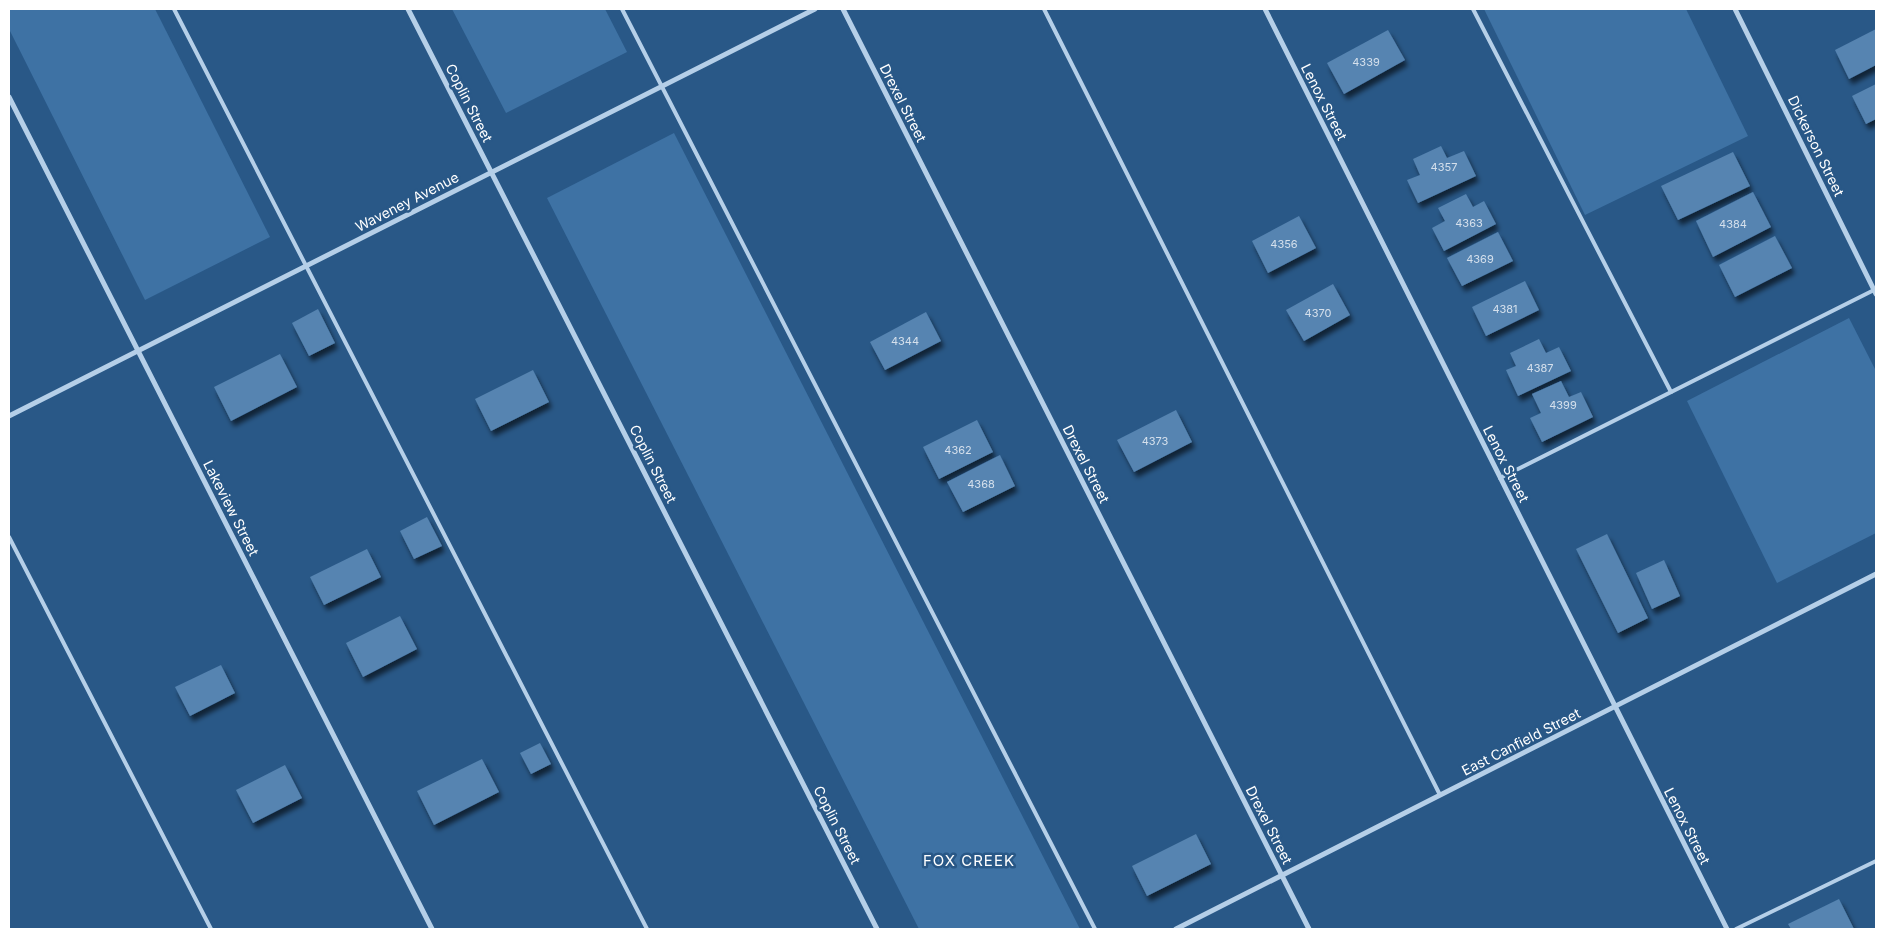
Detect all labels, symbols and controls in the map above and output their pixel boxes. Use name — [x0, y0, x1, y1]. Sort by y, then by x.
house number: 4339 — [1352, 55, 1380, 69]
street label: Coplin Street — [442, 61, 497, 145]
street label: Drexel Street — [877, 61, 931, 145]
street label: Lenox Street — [1298, 61, 1351, 143]
street label: Dickerson Street — [1785, 93, 1848, 199]
house number: 4357 — [1431, 160, 1457, 174]
street label: Waveney Avenue — [352, 168, 461, 235]
house number: 4363 — [1455, 216, 1483, 230]
house number: 4384 — [1719, 217, 1747, 231]
house number: 4356 — [1270, 237, 1298, 251]
house number: 4369 — [1466, 252, 1494, 266]
house number: 4381 — [1492, 302, 1518, 316]
house number: 4370 — [1305, 306, 1332, 320]
house number: 4344 — [891, 334, 919, 348]
house number: 4387 — [1527, 361, 1553, 375]
house number: 4399 — [1549, 398, 1577, 412]
street label: Coplin Street — [626, 422, 681, 506]
street label: Drexel Street — [1060, 422, 1114, 506]
street label: Lenox Street — [1480, 423, 1533, 505]
house number: 4373 — [1142, 434, 1169, 448]
house number: 4362 — [944, 443, 972, 457]
street label: Lakeview Street — [200, 457, 263, 559]
house number: 4368 — [967, 477, 995, 491]
street label: East Canfield Street — [1459, 704, 1583, 779]
street label: Coplin Street — [810, 783, 865, 867]
street label: Drexel Street — [1243, 783, 1297, 867]
street label: Lenox Street — [1661, 785, 1714, 867]
district label: FOX CREEK — [923, 851, 1015, 870]

